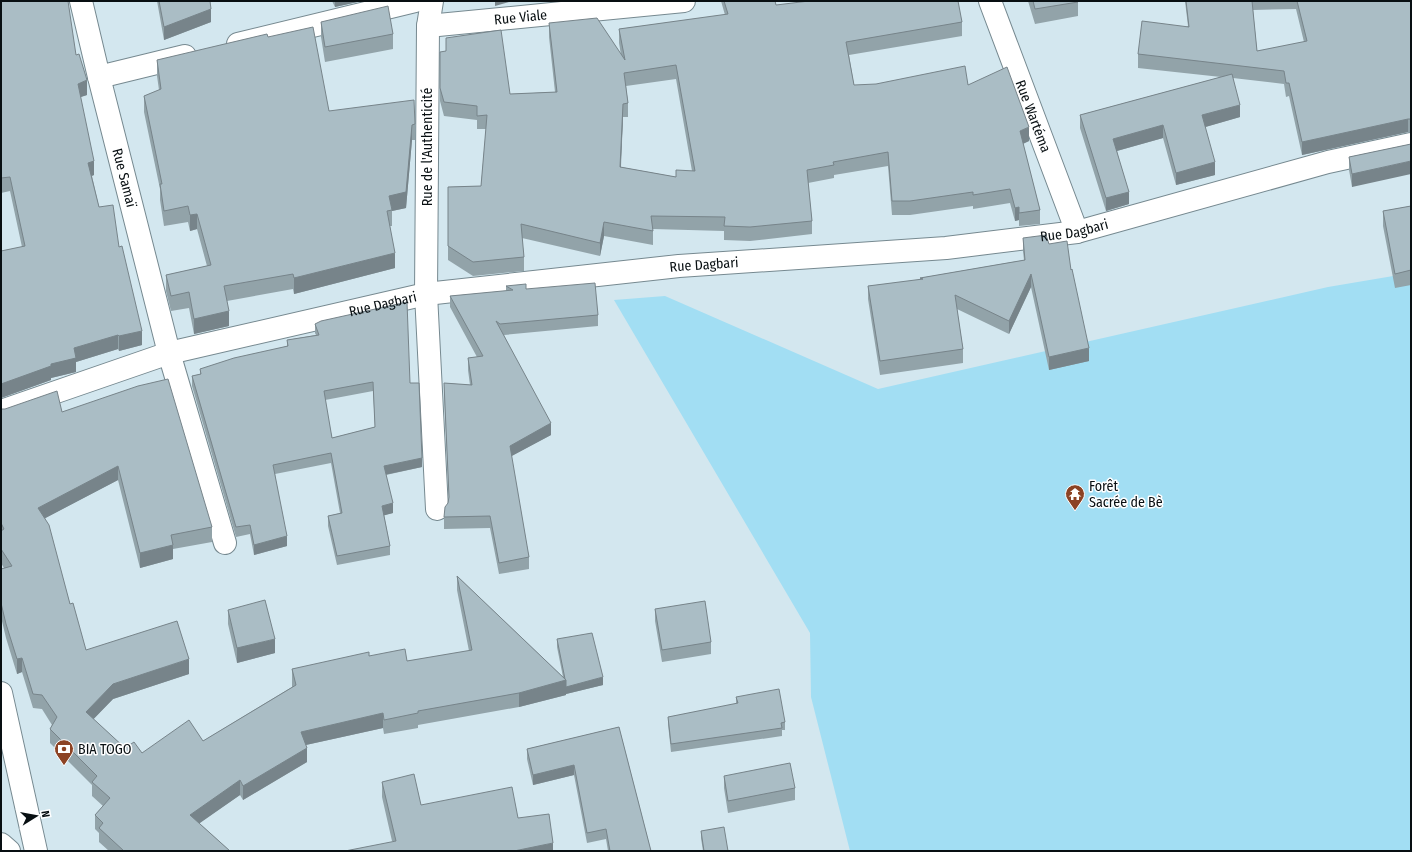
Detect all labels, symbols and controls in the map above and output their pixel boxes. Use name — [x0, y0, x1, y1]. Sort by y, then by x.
street label: Rue Viale — [493, 6, 548, 29]
street label: Rue Wartéma — [1012, 78, 1054, 155]
street label: Rue de l'Authenticité — [419, 88, 436, 206]
street label: Rue Samaï — [108, 147, 140, 210]
street label: Rue Dagbari — [1039, 216, 1110, 245]
street label: Rue Dagbari — [669, 254, 739, 276]
street label: Rue Dagbari — [347, 288, 418, 320]
place label: Forêt Sacrée de Bè — [1089, 478, 1163, 511]
temple icon: Forêt Sacrée de Bè — [1064, 483, 1086, 511]
bank icon: BIA TOGO — [53, 738, 75, 766]
place label: BIA TOGO — [78, 741, 132, 758]
north arrow — [16, 796, 56, 836]
text: N — [38, 810, 52, 819]

